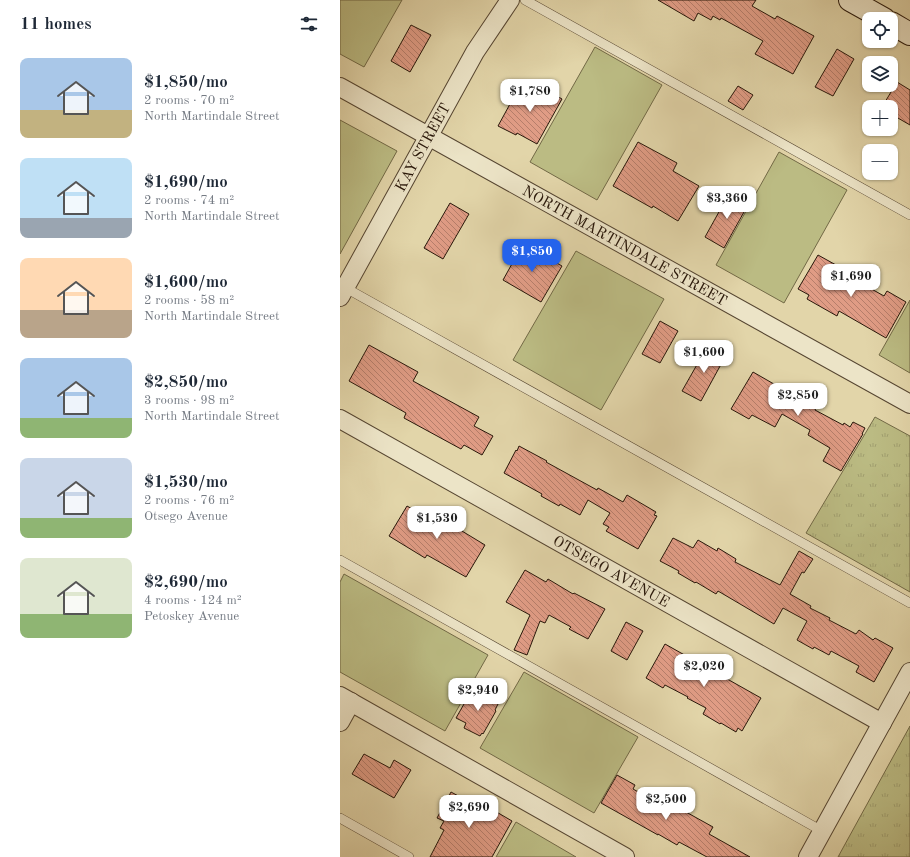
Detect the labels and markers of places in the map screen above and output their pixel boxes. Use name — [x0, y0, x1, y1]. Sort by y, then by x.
pin: $1,780 — [497, 79, 563, 113]
pin: $3,360 — [694, 186, 760, 220]
pin: $1,850 — [499, 239, 565, 273]
pin: $1,690 — [818, 264, 884, 298]
pin: $1,600 — [671, 340, 737, 374]
pin: $2,850 — [765, 383, 831, 417]
pin: $1,530 — [404, 506, 470, 540]
pin: $2,020 — [671, 654, 737, 688]
pin: $2,940 — [445, 678, 511, 712]
pin: $2,500 — [633, 787, 699, 821]
pin: $2,690 — [436, 795, 502, 829]

